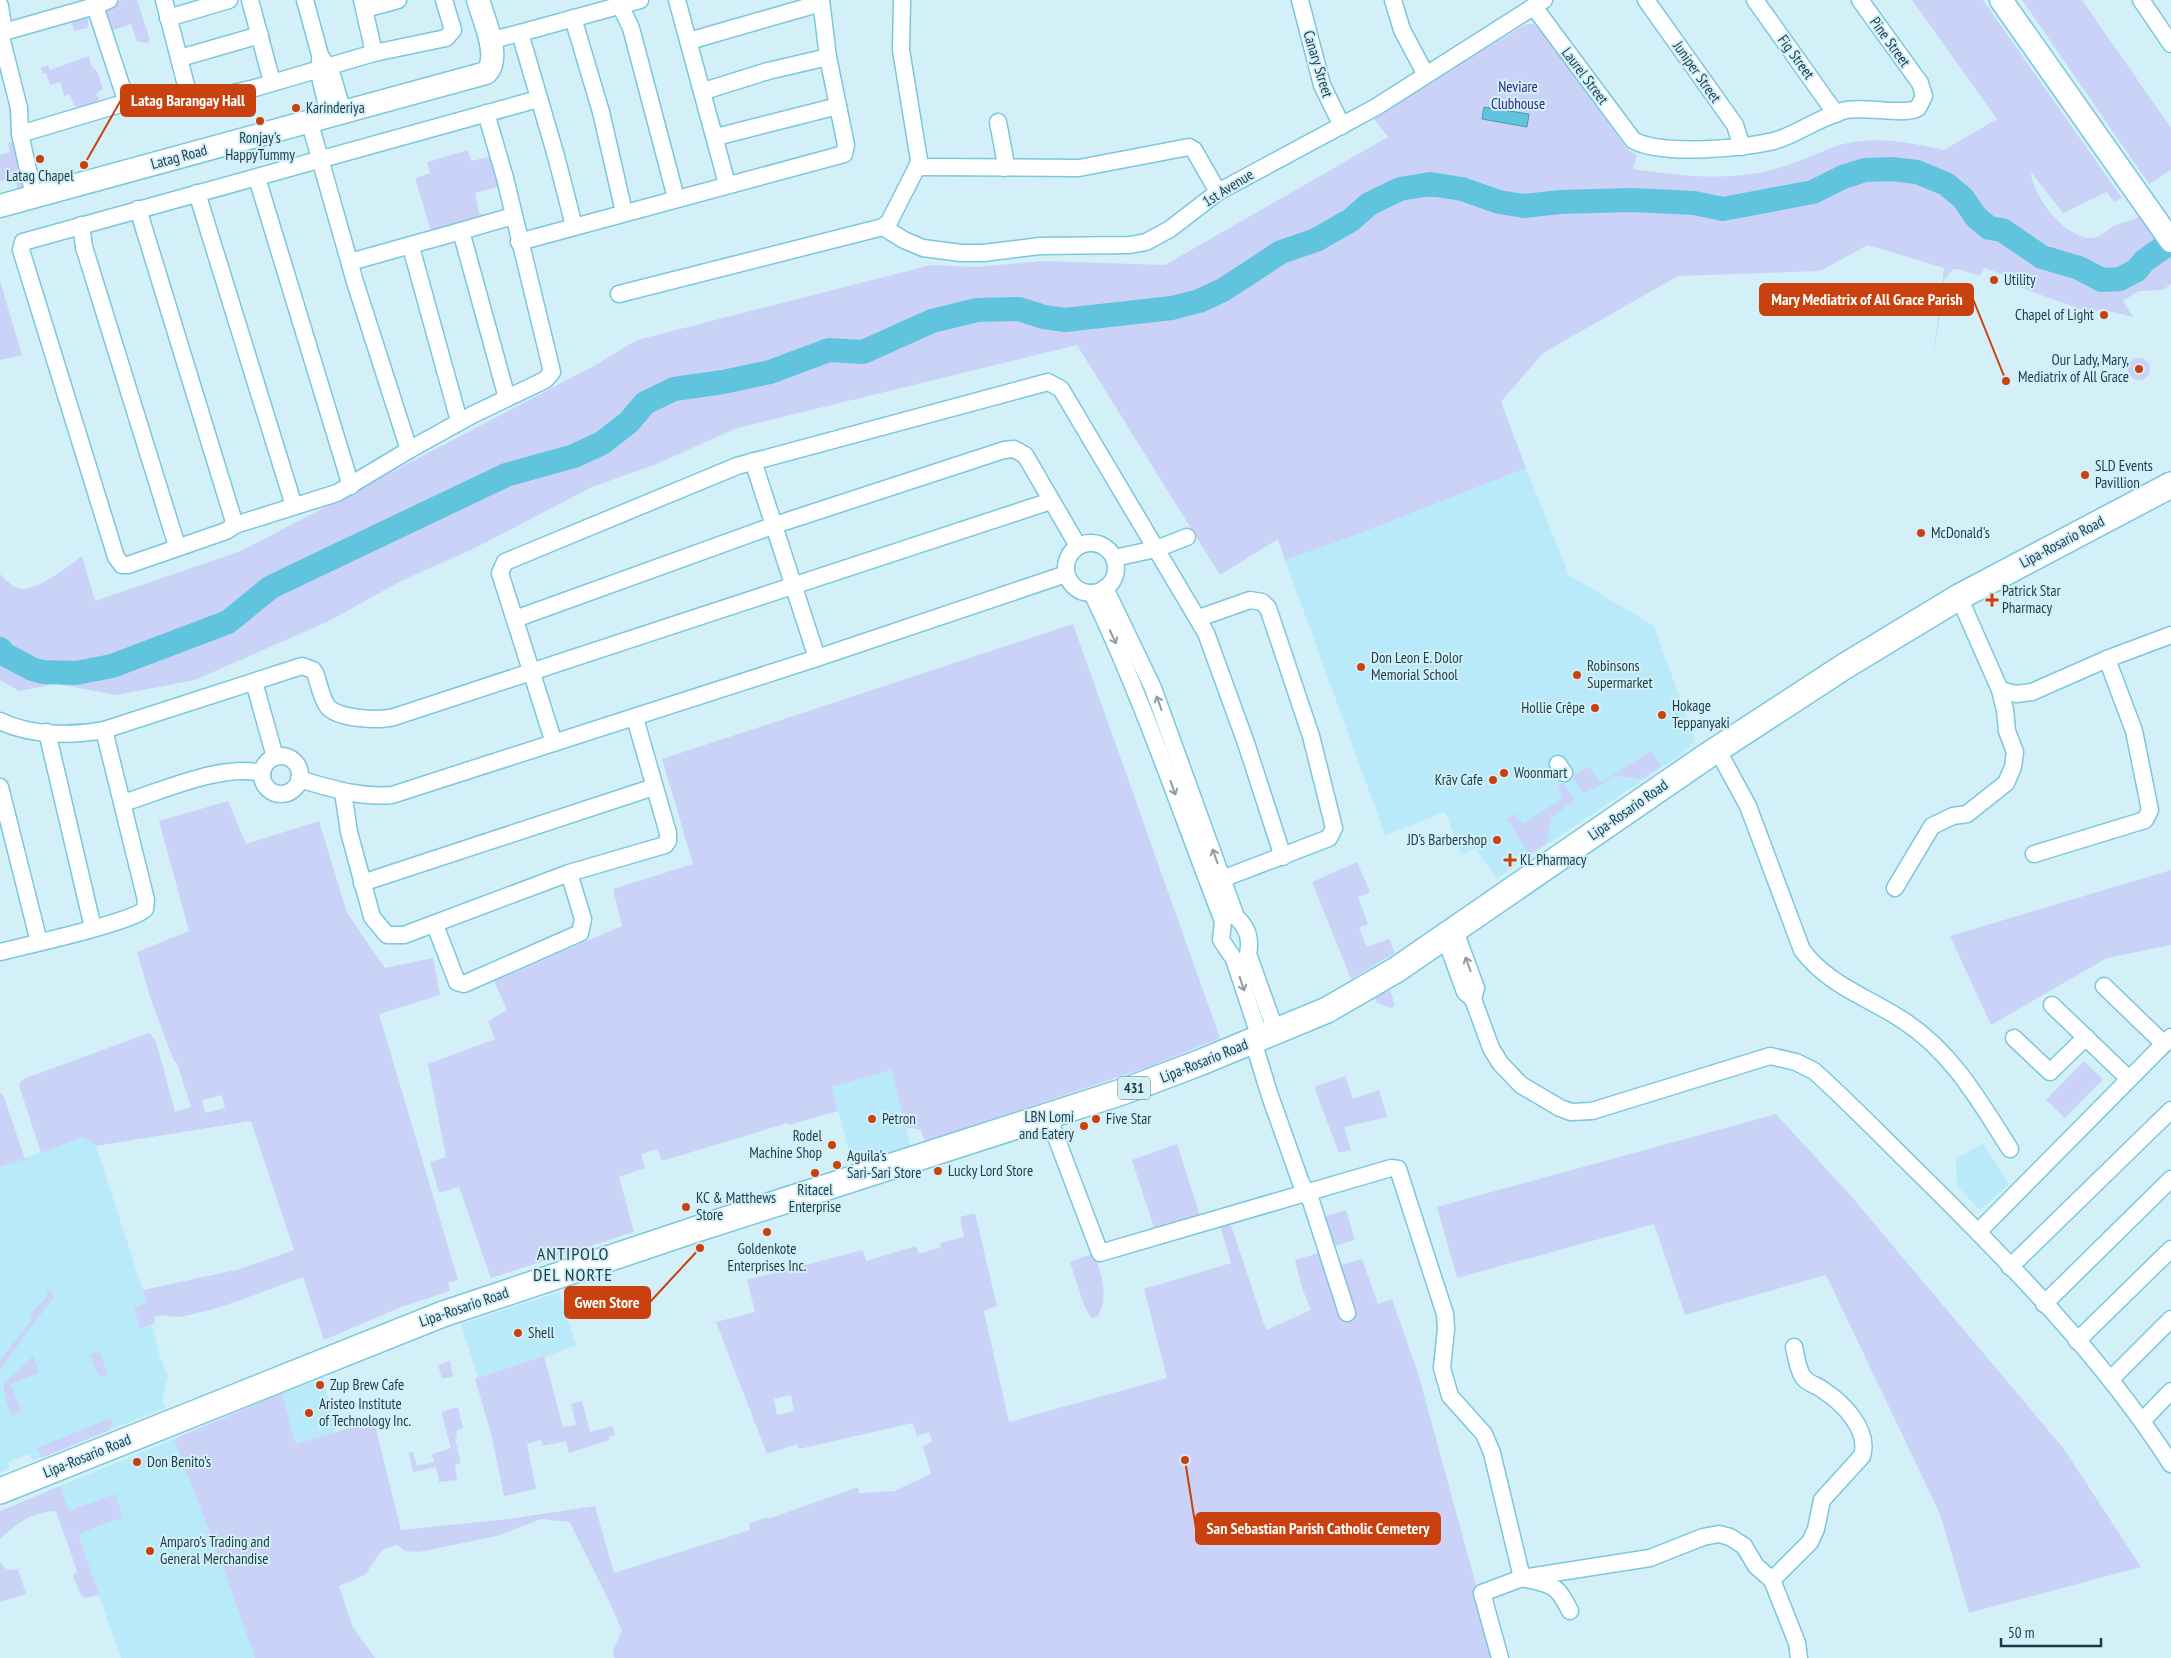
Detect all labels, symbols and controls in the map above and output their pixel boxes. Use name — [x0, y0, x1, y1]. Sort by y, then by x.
street label: Pine Street — [1866, 13, 1915, 70]
street label: Canary Street — [1299, 28, 1338, 100]
street label: Fig Street — [1774, 31, 1819, 83]
street label: Juniper Street — [1669, 36, 1726, 106]
street label: Laurel Street — [1558, 43, 1613, 108]
park label: Neviare Clubhouse — [1491, 77, 1545, 113]
callout: Latag Barangay Hall — [121, 85, 255, 116]
text: Latag Barangay Hall — [131, 90, 245, 110]
place label: Karinderiya — [306, 98, 365, 117]
marker: Karinderiya — [290, 102, 302, 114]
marker: Ronjay's HappyTummy — [254, 115, 266, 127]
place label: Ronjay's HappyTummy — [225, 128, 295, 164]
street label: Latag Road — [149, 140, 209, 173]
marker: Latag Chapel — [34, 153, 46, 165]
street label: 1st Avenue — [1199, 165, 1257, 211]
place label: Latag Chapel — [6, 166, 74, 185]
place label: Utility — [2004, 270, 2036, 289]
marker: Utility — [1988, 274, 2000, 286]
callout: Mary Mediatrix of All Grace Parish — [1760, 284, 1973, 315]
text: Mary Mediatrix of All Grace Parish — [1771, 289, 1963, 309]
place label: Chapel of Light — [2015, 305, 2094, 324]
marker: Chapel of Light — [2098, 309, 2110, 321]
place label: Our Lady, Mary, Mediatrix of All Grace — [2018, 350, 2129, 386]
marker: Our Lady, Mary, Mediatrix of All Grace — [2133, 363, 2145, 375]
place label: SLD Events Pavillion — [2095, 456, 2153, 492]
marker: SLD Events Pavillion — [2079, 469, 2091, 481]
street label: Lipa-Rosario Road — [2016, 511, 2107, 572]
place label: McDonald's — [1931, 523, 1990, 542]
marker: McDonald's — [1915, 527, 1927, 539]
place label: Patrick Star Pharmacy — [2002, 581, 2061, 617]
marker: Patrick Star Pharmacy — [1986, 594, 1998, 606]
one-way arrow — [1109, 629, 1118, 644]
place label: Don Leon E. Dolor Memorial School — [1371, 648, 1464, 684]
place label: Robinsons Supermarket — [1587, 656, 1653, 692]
marker: Don Leon E. Dolor Memorial School — [1355, 661, 1367, 673]
marker: Robinsons Supermarket — [1571, 669, 1583, 681]
one-way arrow — [1154, 696, 1163, 712]
place label: Hokage Teppanyaki — [1672, 696, 1730, 732]
place label: Hollie Crêpe — [1521, 698, 1585, 717]
marker: Hollie Crêpe — [1589, 702, 1601, 714]
marker: Hokage Teppanyaki — [1656, 709, 1668, 721]
place label: Woonmart — [1514, 763, 1567, 782]
marker: Woonmart — [1498, 767, 1510, 779]
place label: Krāv Cafe — [1435, 770, 1483, 789]
marker: Krāv Cafe — [1487, 774, 1499, 786]
street label: Lipa-Rosario Road — [1584, 775, 1671, 844]
one-way arrow — [1169, 780, 1178, 795]
place label: JD's Barbershop — [1406, 830, 1487, 849]
marker: JD's Barbershop — [1491, 834, 1503, 846]
one-way arrow — [1210, 849, 1219, 864]
place label: KL Pharmacy — [1520, 850, 1587, 869]
marker: KL Pharmacy — [1504, 854, 1516, 866]
one-way arrow — [1463, 957, 1472, 973]
one-way arrow — [1238, 976, 1247, 991]
street label: Lipa-Rosario Road — [1157, 1034, 1251, 1087]
road number: 431 — [1118, 1076, 1150, 1100]
place label: LBN Lomi and Eatery — [1019, 1107, 1074, 1143]
place label: Petron — [882, 1109, 916, 1128]
place label: Five Star — [1106, 1109, 1152, 1128]
marker: Petron — [866, 1113, 878, 1125]
marker: Five Star — [1090, 1113, 1102, 1125]
marker: LBN Lomi and Eatery — [1078, 1120, 1090, 1132]
place label: Rodel Machine Shop — [749, 1126, 823, 1162]
marker: Rodel Machine Shop — [826, 1139, 838, 1151]
place label: Aguila's Sari-Sari Store — [847, 1146, 921, 1182]
marker: Aguila's Sari-Sari Store — [831, 1159, 843, 1171]
place label: Lucky Lord Store — [948, 1161, 1033, 1180]
marker: Lucky Lord Store — [932, 1165, 944, 1177]
marker: Ritacel Enterprise — [809, 1167, 821, 1179]
place label: Ritacel Enterprise — [789, 1180, 841, 1216]
place label: KC & Matthews Store — [696, 1188, 776, 1224]
marker: KC & Matthews Store — [680, 1201, 692, 1213]
marker: Goldenkote Enterprises Inc. — [761, 1226, 773, 1238]
place label: Goldenkote Enterprises Inc. — [728, 1239, 807, 1275]
district label: ANTIPOLO DEL NORTE — [533, 1242, 613, 1286]
street label: Lipa-Rosario Road — [417, 1282, 511, 1331]
callout: Gwen Store — [565, 1287, 650, 1318]
text: Gwen Store — [574, 1292, 640, 1312]
place label: Shell — [528, 1323, 555, 1342]
marker: Shell — [512, 1327, 524, 1339]
place label: Zup Brew Cafe — [330, 1375, 404, 1394]
marker: Zup Brew Cafe — [314, 1379, 326, 1391]
place label: Aristeo Institute of Technology Inc. — [319, 1394, 411, 1430]
marker: Aristeo Institute of Technology Inc. — [303, 1407, 315, 1419]
street label: Lipa-Rosario Road — [40, 1429, 134, 1482]
place label: Don Benito's — [147, 1452, 211, 1471]
marker: Don Benito's — [131, 1456, 143, 1468]
callout: San Sebastian Parish Catholic Cemetery — [1196, 1513, 1440, 1544]
text: San Sebastian Parish Catholic Cemetery — [1207, 1518, 1430, 1538]
place label: Amparo's Trading and General Merchandise — [160, 1532, 270, 1568]
marker: Amparo's Trading and General Merchandise — [144, 1545, 156, 1557]
scale bar — [2001, 1616, 2101, 1648]
text: 50 m — [2008, 1623, 2034, 1642]

